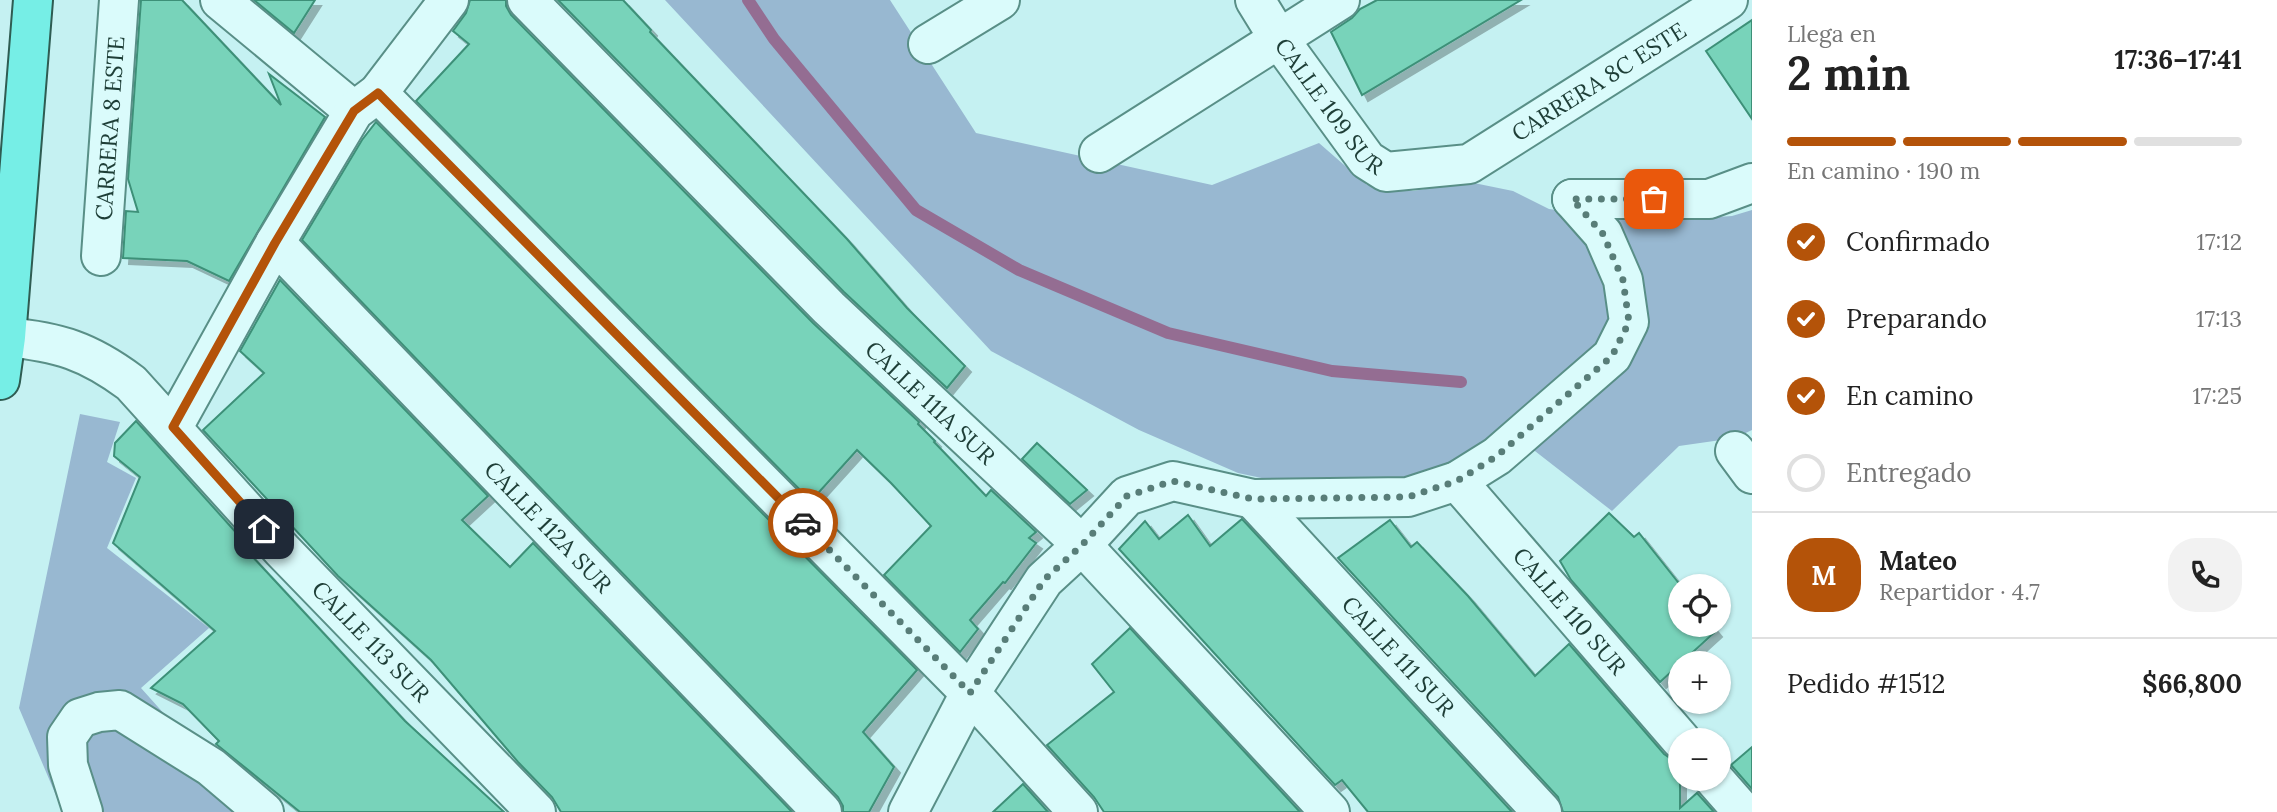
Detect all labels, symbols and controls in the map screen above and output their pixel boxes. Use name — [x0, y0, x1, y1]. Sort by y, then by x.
street label: CARRERA 8C ESTE — [1506, 15, 1691, 147]
text: Llega en — [1787, 19, 1876, 48]
street label: CALLE 109 SUR — [1269, 32, 1390, 181]
street label: CARRERA 8 ESTE — [89, 35, 130, 222]
text: 17:36–17:41 — [2115, 43, 2242, 76]
text: 2 min — [1787, 44, 1910, 103]
text: En camino · 190 m — [1787, 156, 1980, 185]
pin — [1624, 169, 1684, 229]
icon: bag — [1635, 180, 1673, 218]
icon: check — [1787, 223, 1825, 261]
text: Confirmado — [1846, 225, 1990, 258]
text: 17:12 — [2197, 227, 2242, 256]
icon: check — [1787, 300, 1825, 338]
text: Preparando — [1846, 302, 1987, 335]
text: 17:13 — [2196, 304, 2242, 333]
street label: CALLE 111A SUR — [859, 334, 1002, 471]
icon: check — [1787, 377, 1825, 415]
text: En camino — [1846, 379, 1974, 412]
text: 17:25 — [2192, 381, 2242, 410]
street label: CALLE 112A SUR — [478, 455, 619, 599]
text: Entregado — [1846, 456, 1972, 489]
courier — [768, 488, 838, 558]
pin — [234, 499, 294, 559]
icon: car — [784, 504, 822, 542]
icon: home — [245, 510, 283, 548]
button: phone — [2168, 538, 2242, 612]
street label: CALLE 110 SUR — [1507, 541, 1633, 681]
text: Mateo — [1879, 544, 1957, 577]
text: M — [1811, 559, 1837, 592]
map controls — [1668, 574, 1731, 791]
button: locate — [1668, 574, 1731, 637]
street label: CALLE 113 SUR — [306, 575, 437, 708]
text: Repartidor · 4.7 — [1879, 577, 2040, 606]
street label: CALLE 111 SUR — [1336, 590, 1462, 722]
button: + — [1668, 651, 1731, 714]
text: Pedido #1512 — [1787, 667, 1946, 700]
text: $66,800 — [2142, 667, 2242, 700]
button: − — [1668, 728, 1731, 791]

